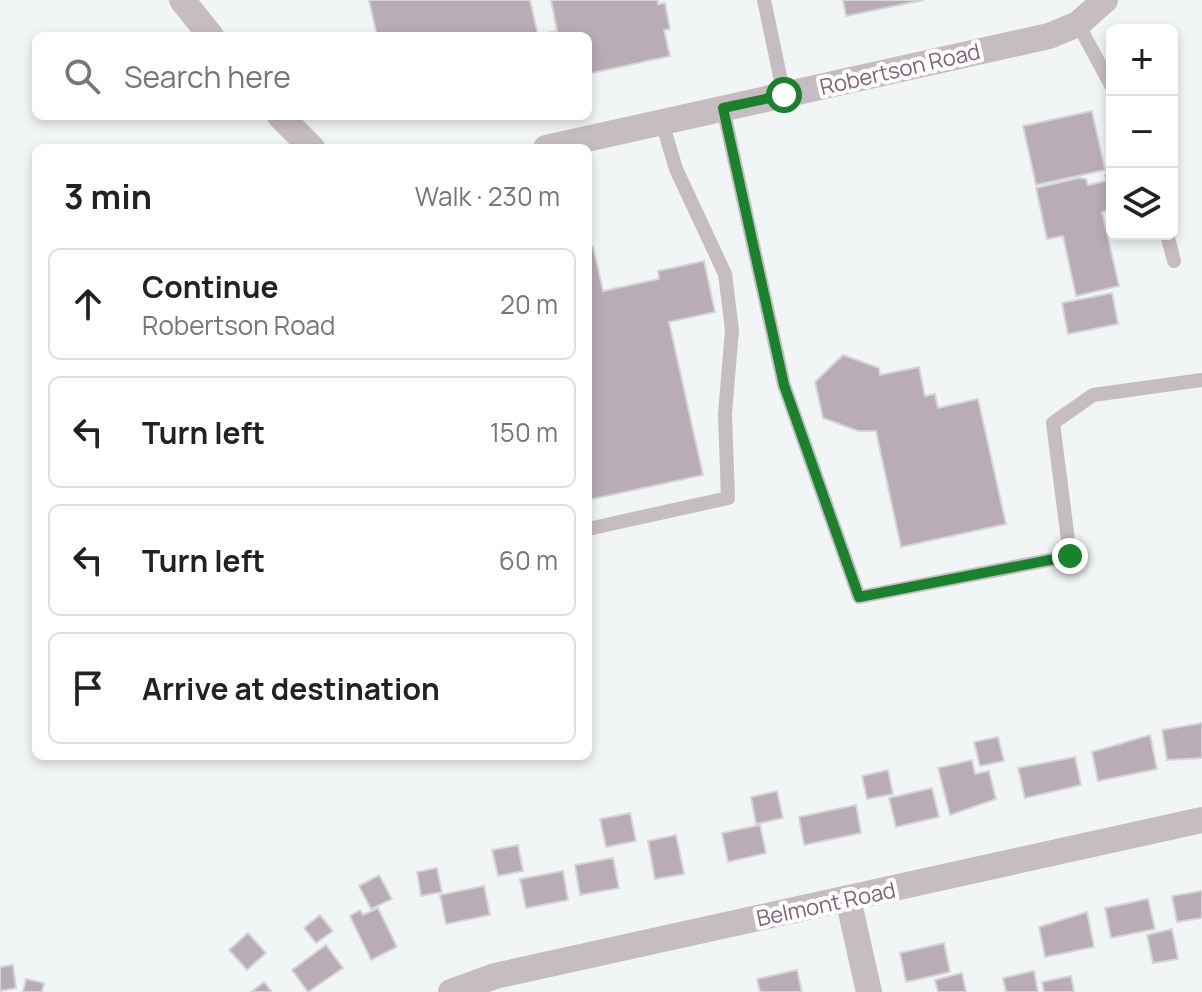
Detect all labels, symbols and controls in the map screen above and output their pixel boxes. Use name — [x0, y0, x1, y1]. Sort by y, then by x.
map controls — [1106, 24, 1178, 240]
button: + — [1106, 24, 1178, 96]
search box — [32, 32, 592, 120]
street label: Robertson Road — [817, 36, 983, 102]
icon: search — [60, 54, 104, 98]
text: Search here — [124, 56, 291, 97]
route start — [766, 77, 802, 113]
button: − — [1106, 96, 1178, 168]
button: layers — [1106, 168, 1178, 240]
text: 3 min — [64, 173, 152, 219]
text: Walk · 230 m — [415, 178, 560, 214]
text: Continue — [142, 266, 278, 307]
icon: ahead — [66, 282, 110, 326]
text: 20 m — [500, 286, 558, 322]
text: Robertson Road — [142, 307, 335, 343]
icon: left — [66, 410, 110, 454]
text: Turn left — [142, 412, 265, 453]
text: 150 m — [490, 414, 558, 450]
icon: left — [66, 538, 110, 582]
route end — [1052, 538, 1088, 574]
text: Turn left — [142, 540, 265, 581]
text: 60 m — [499, 542, 558, 578]
icon: arrive — [66, 666, 110, 710]
text: Arrive at destination — [142, 668, 440, 709]
street label: Belmont Road — [754, 875, 898, 933]

